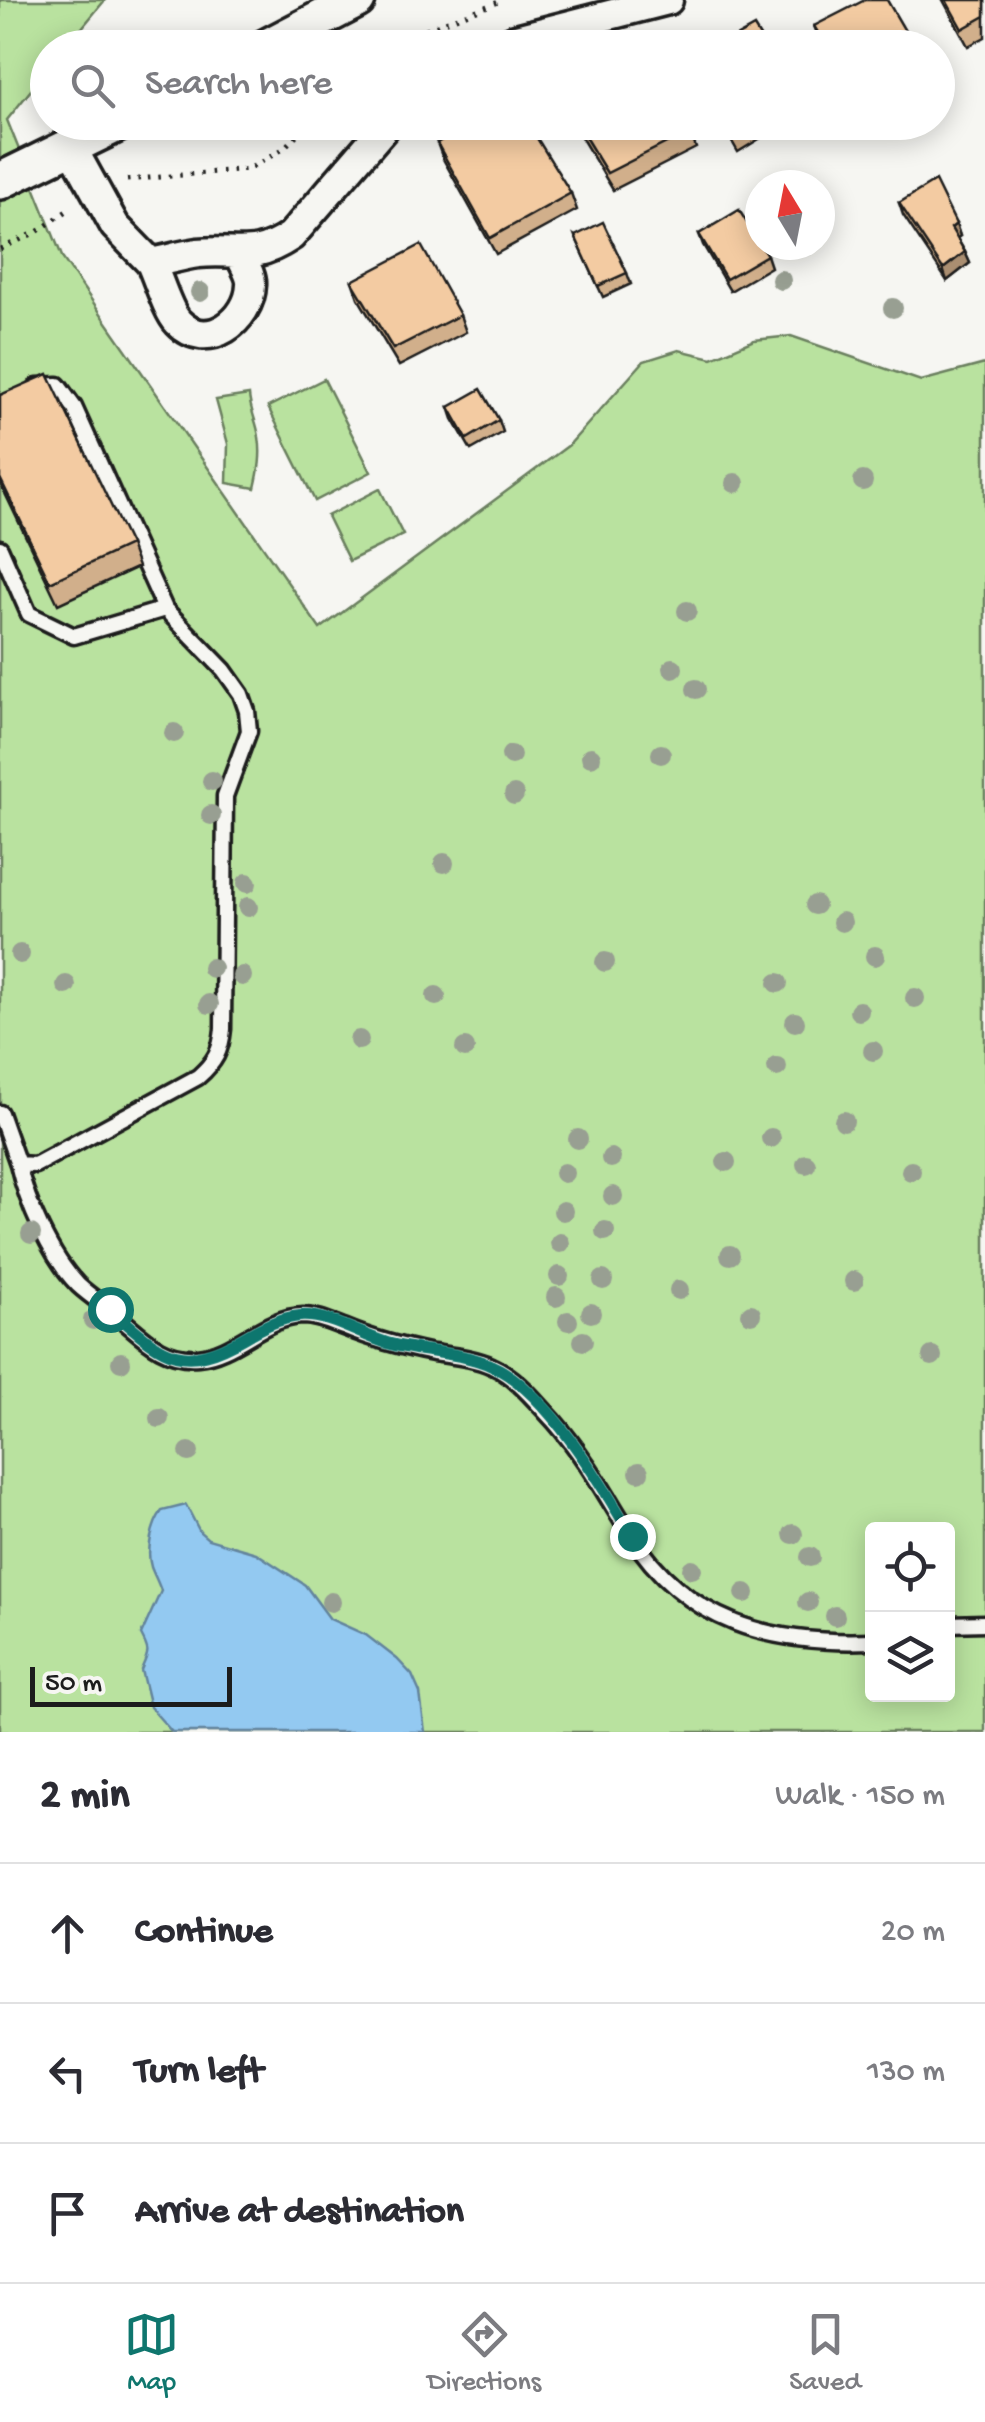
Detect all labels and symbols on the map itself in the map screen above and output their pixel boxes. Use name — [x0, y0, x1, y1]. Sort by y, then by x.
north arrow — [745, 170, 835, 260]
route start — [88, 1287, 134, 1333]
route end — [610, 1514, 656, 1560]
scale bar — [30, 1662, 232, 1706]

